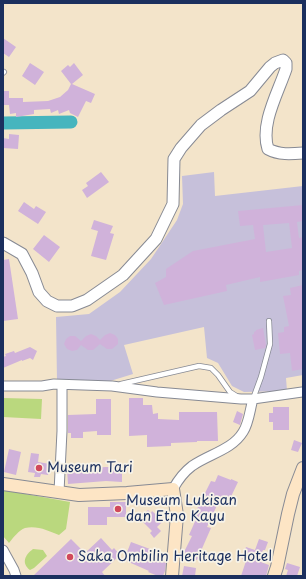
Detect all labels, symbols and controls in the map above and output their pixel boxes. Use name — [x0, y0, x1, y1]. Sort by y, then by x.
place label: Museum Tari — [47, 460, 133, 476]
marker: Museum Tari — [34, 463, 44, 473]
place label: Museum Lukisan dan Etno Kayu — [126, 493, 237, 526]
marker: Museum Lukisan dan Etno Kayu — [113, 504, 123, 514]
place label: Saka Ombilin Heritage Hotel — [78, 549, 272, 565]
marker: Saka Ombilin Heritage Hotel — [65, 552, 75, 562]

